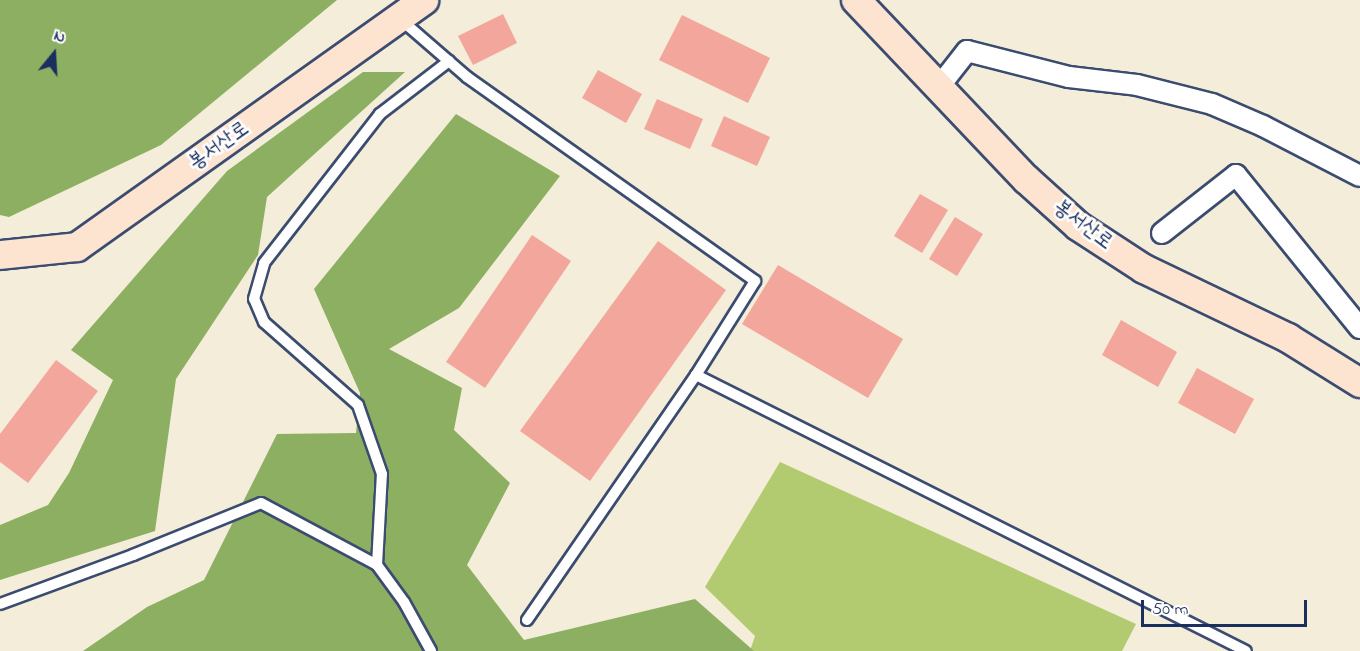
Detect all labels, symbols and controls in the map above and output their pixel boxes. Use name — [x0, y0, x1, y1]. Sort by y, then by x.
north arrow — [24, 24, 84, 84]
text: N — [51, 24, 68, 50]
street label: 봉서산로 — [184, 116, 254, 176]
street label: 봉서산로 — [1048, 195, 1118, 255]
scale bar — [1144, 588, 1310, 626]
text: 50 m — [1152, 597, 1189, 623]

